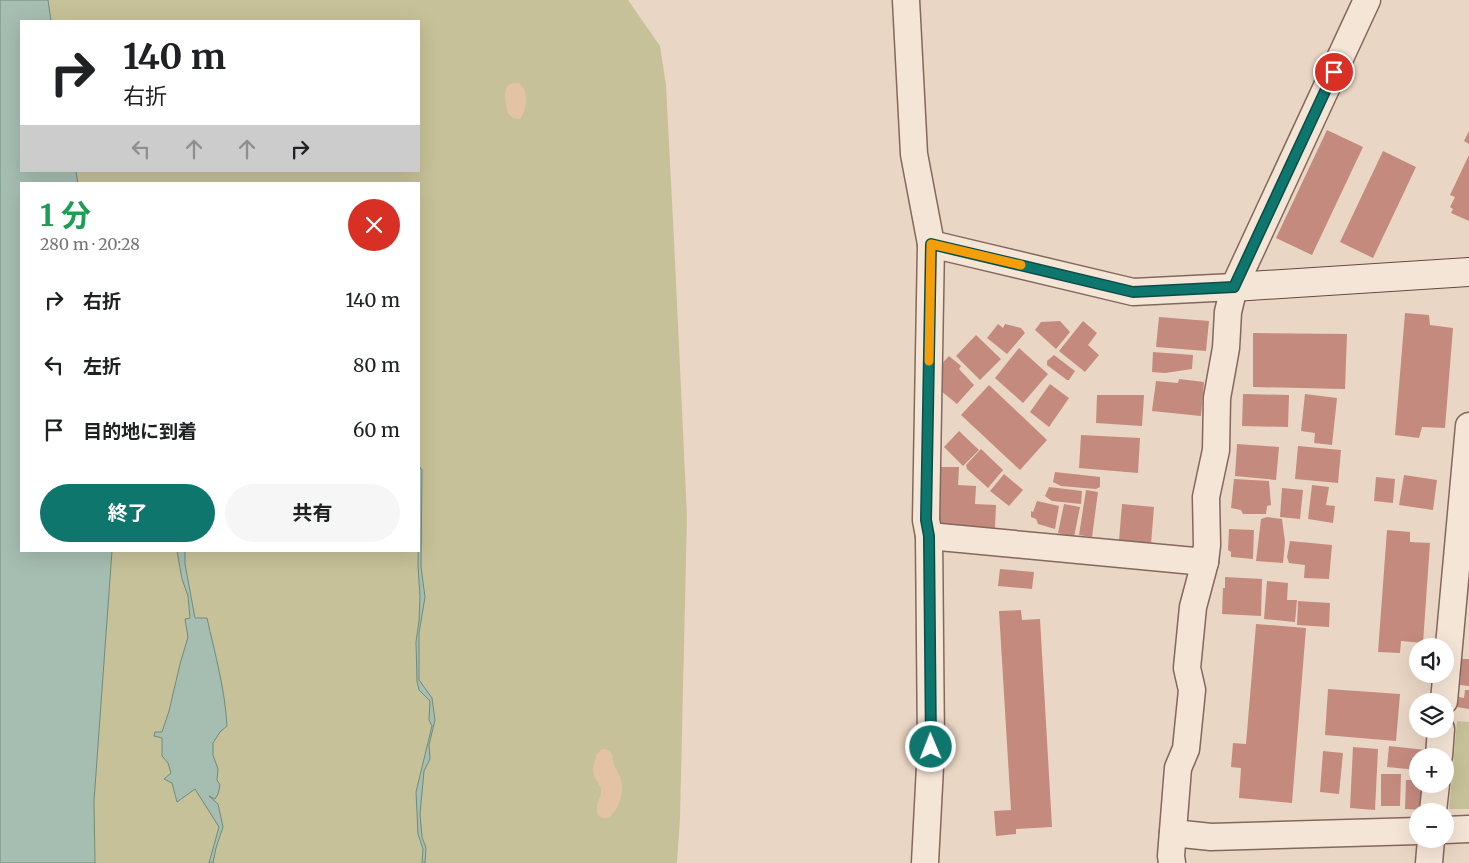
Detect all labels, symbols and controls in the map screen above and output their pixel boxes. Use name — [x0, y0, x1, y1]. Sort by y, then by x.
text: 140 m — [123, 35, 226, 79]
icon: right — [40, 40, 105, 105]
pin — [1313, 51, 1355, 93]
icon: arrive — [1320, 58, 1348, 86]
text: 右折 — [123, 82, 167, 110]
icon: left — [127, 135, 155, 163]
icon: ahead — [180, 135, 208, 163]
icon: ahead — [233, 135, 261, 163]
icon: right — [286, 135, 314, 163]
text: 1 分 — [40, 196, 91, 234]
button: close — [348, 199, 400, 251]
text: 280 m · 20:28 — [40, 234, 140, 254]
icon: right — [40, 286, 68, 314]
text: 140 m — [345, 288, 400, 312]
text: 右折 — [83, 289, 121, 313]
icon: left — [40, 351, 68, 379]
text: 80 m — [353, 353, 400, 377]
text: 左折 — [83, 354, 121, 378]
icon: arrive — [40, 416, 68, 444]
text: 60 m — [353, 418, 400, 442]
text: 目的地に到着 — [83, 419, 197, 443]
button: 終了 — [40, 484, 215, 542]
button: 共有 — [225, 484, 400, 542]
map controls — [1409, 638, 1454, 848]
button: sound — [1409, 638, 1454, 683]
button: layers — [1409, 693, 1454, 738]
position arrow — [904, 720, 956, 772]
button: + — [1409, 748, 1454, 793]
button: − — [1409, 803, 1454, 848]

